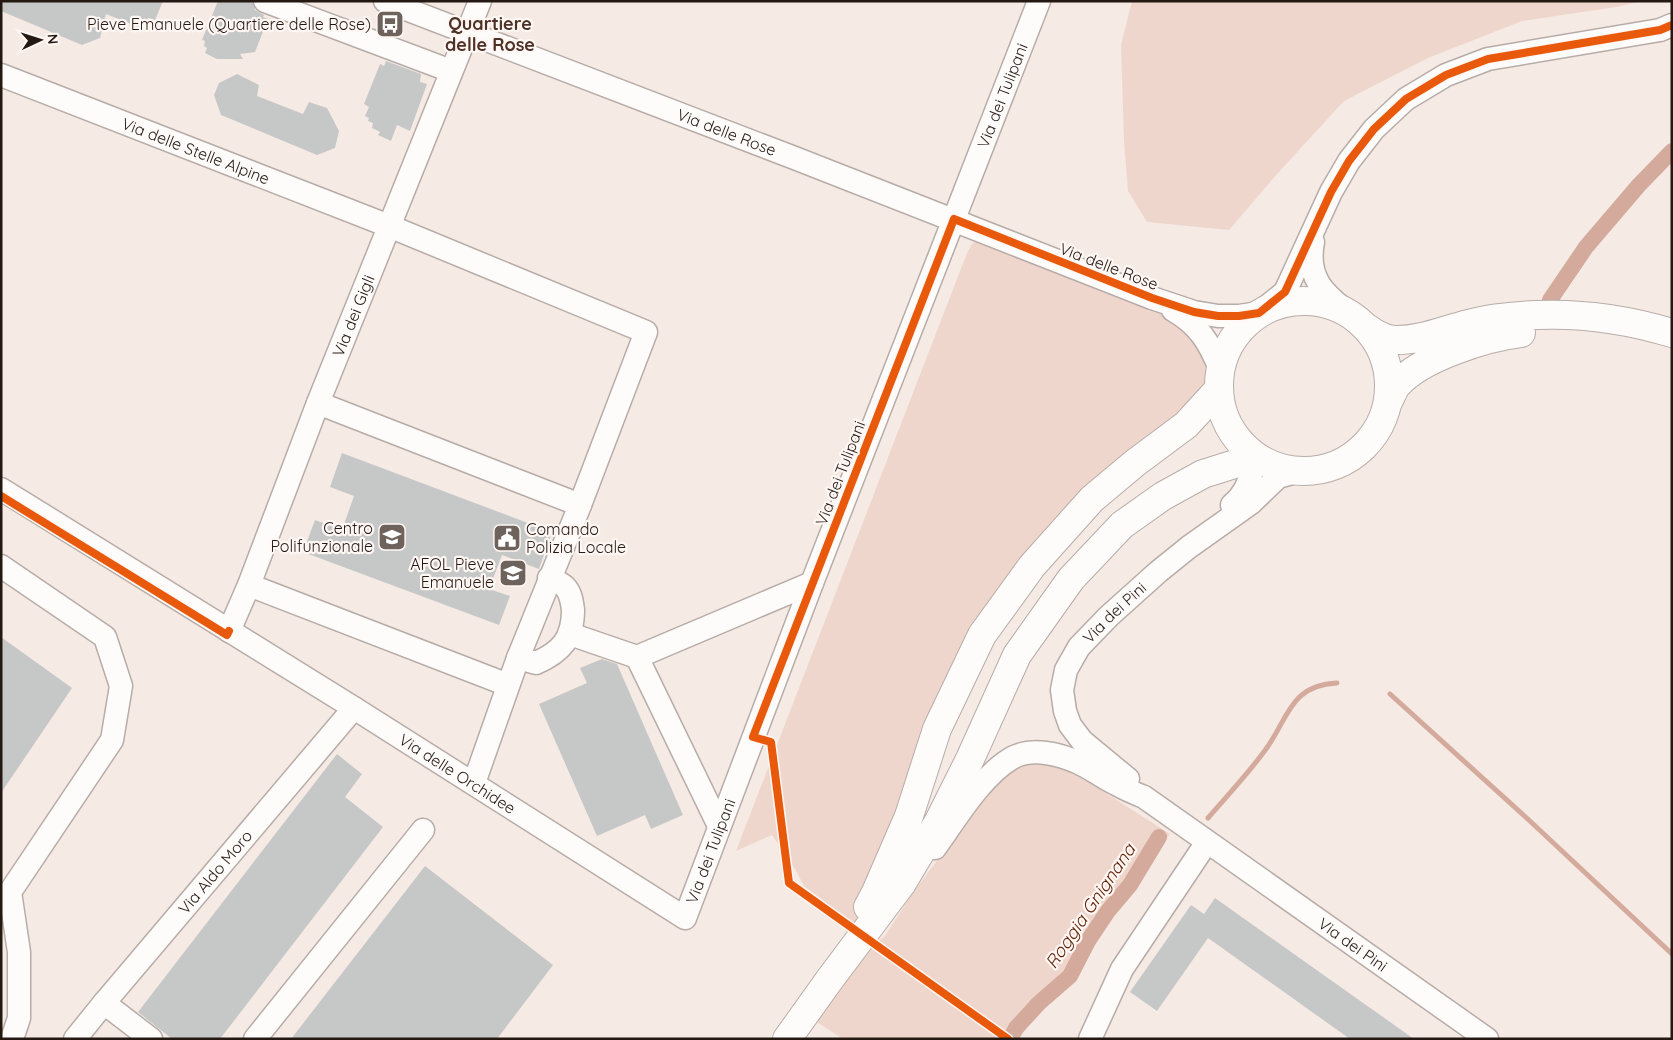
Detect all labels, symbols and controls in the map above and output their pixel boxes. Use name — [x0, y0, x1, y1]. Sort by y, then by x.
bus stop icon: Pieve Emanuele (Quartiere delle Rose) — [375, 9, 405, 39]
district label: Quartiere delle Rose — [445, 12, 535, 56]
place label: Pieve Emanuele (Quartiere delle Rose) — [87, 14, 371, 34]
north arrow — [15, 15, 65, 65]
text: N — [44, 33, 62, 45]
street label: Via dei Tulipani — [973, 40, 1032, 151]
street label: Via delle Rose — [674, 104, 779, 160]
street label: Via delle Stelle Alpine — [119, 113, 273, 189]
street label: Via delle Rose — [1057, 238, 1161, 294]
street label: Via dei Gigli — [328, 272, 379, 359]
street label: Via dei Tulipani — [811, 418, 869, 528]
place label: Centro Polifunzionale — [270, 518, 373, 556]
place label: Comando Polizia Locale — [526, 519, 626, 557]
school or university icon: Centro Polifunzionale — [377, 522, 407, 552]
public building icon: Comando Polizia Locale — [492, 523, 522, 553]
place label: AFOL Pieve Emanuele — [410, 554, 494, 592]
school or university icon: AFOL Pieve Emanuele — [498, 558, 528, 588]
street label: Via dei Pini — [1078, 577, 1150, 647]
street label: Via delle Orchidee — [395, 729, 520, 818]
street label: Via dei Tulipani — [681, 796, 739, 906]
street label: Via Aldo Moro — [174, 826, 256, 918]
water label: Roggia Gnignana — [1040, 838, 1141, 973]
street label: Via dei Pini — [1314, 913, 1392, 976]

